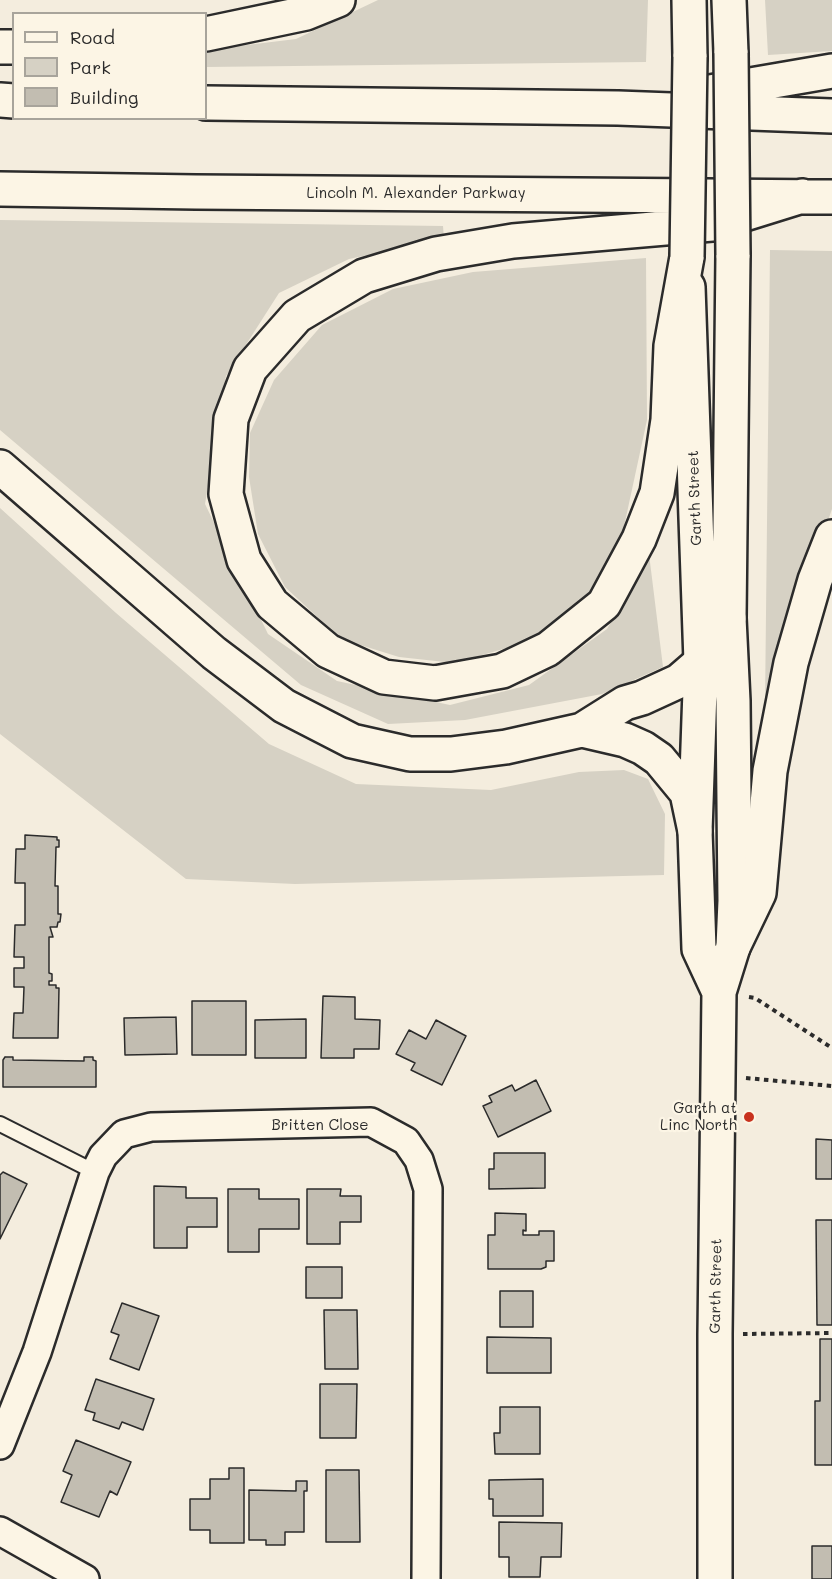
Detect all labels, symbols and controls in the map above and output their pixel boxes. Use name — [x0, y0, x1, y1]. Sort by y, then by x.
legend — [12, 12, 207, 120]
text: Road — [70, 25, 115, 49]
text: Park — [70, 55, 111, 79]
text: Building — [70, 85, 138, 109]
street label: Lincoln M. Alexander Parkway — [306, 184, 526, 202]
street label: Garth Street — [684, 450, 706, 546]
place label: Garth at Linc North — [660, 1099, 737, 1134]
marker: Garth at Linc North — [742, 1110, 756, 1124]
street label: Britten Close — [272, 1116, 368, 1134]
street label: Garth Street — [706, 1238, 726, 1334]

